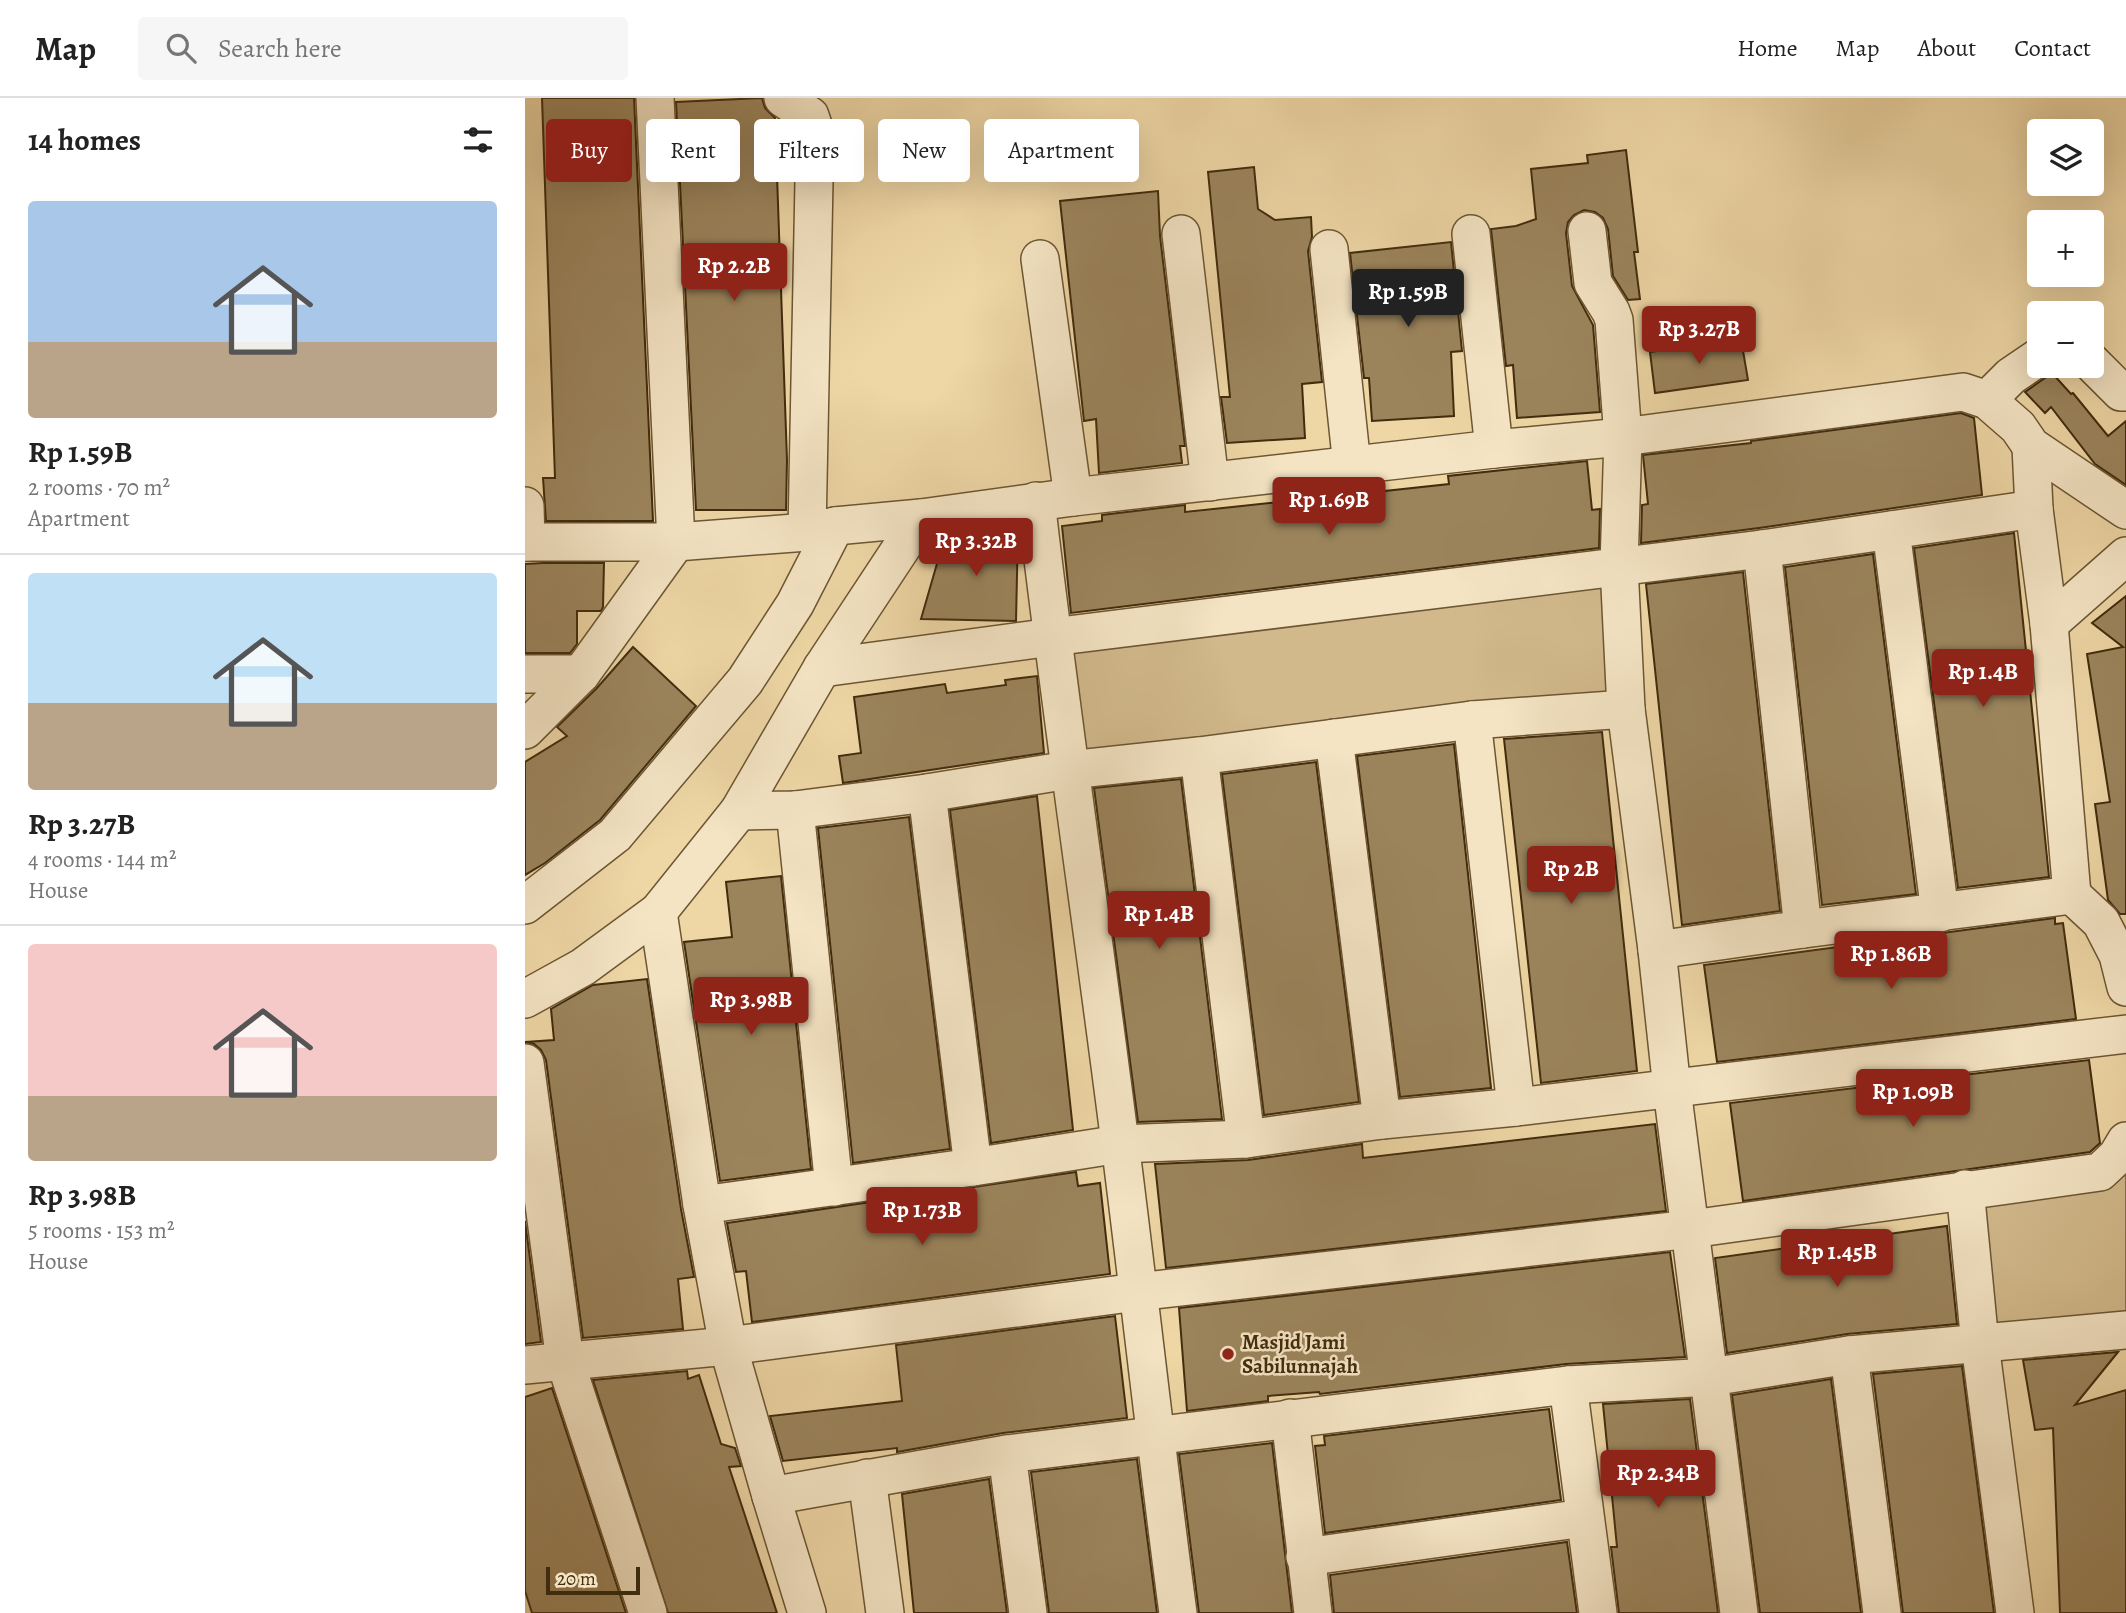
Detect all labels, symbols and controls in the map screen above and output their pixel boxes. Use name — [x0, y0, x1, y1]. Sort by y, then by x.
search box — [138, 17, 628, 80]
text: Map — [35, 26, 96, 71]
icon: search — [162, 29, 200, 67]
text: Search here — [218, 31, 342, 66]
text: Home — [1737, 32, 1798, 64]
text: Map — [1836, 32, 1880, 64]
text: About — [1918, 32, 1976, 64]
text: Contact — [2014, 32, 2091, 64]
chip: Buy — [546, 119, 632, 182]
chip: Rent — [646, 119, 740, 182]
chip: Filters — [754, 119, 864, 182]
chip: New — [878, 119, 970, 182]
chip: Apartment — [984, 119, 1139, 182]
map controls — [2027, 119, 2104, 378]
button: layers — [2027, 119, 2104, 196]
text: 14 homes — [28, 120, 141, 160]
icon: filters — [459, 121, 497, 159]
button: + — [2027, 210, 2104, 287]
pin: Rp 2.2B — [669, 244, 799, 303]
icon: home — [200, 247, 326, 373]
text: Rp 2.2B — [697, 250, 771, 281]
pin: Rp 1.59B — [1336, 270, 1480, 329]
text: Rp 1.59B — [1368, 276, 1448, 307]
button: − — [2027, 301, 2104, 378]
pin: Rp 3.27B — [1627, 306, 1771, 366]
text: Rp 3.27B — [1658, 313, 1740, 344]
text: Rp 1.59B — [28, 432, 132, 472]
text: 2 rooms · 70 m² — [28, 472, 170, 503]
pin: Rp 1.69B — [1257, 478, 1401, 537]
text: Rp 1.69B — [1288, 484, 1370, 515]
text: Apartment — [28, 503, 130, 534]
pin: Rp 3.32B — [904, 518, 1048, 578]
text: Rp 3.32B — [935, 525, 1017, 556]
icon: home — [200, 619, 326, 745]
pin: Rp 1.4B — [1918, 650, 2048, 709]
text: Rp 1.4B — [1948, 656, 2018, 687]
text: Rp 3.27B — [28, 804, 135, 844]
text: 4 rooms · 144 m² — [28, 844, 176, 875]
pin: Rp 2B — [1522, 846, 1620, 906]
text: Rp 2B — [1543, 853, 1599, 884]
text: House — [28, 875, 88, 906]
pin: Rp 1.4B — [1094, 892, 1224, 951]
text: Rp 1.4B — [1124, 898, 1194, 929]
pin: Rp 1.86B — [1819, 932, 1963, 991]
text: Rp 1.86B — [1850, 938, 1932, 969]
pin: Rp 3.98B — [679, 978, 823, 1037]
text: Rp 3.98B — [710, 984, 792, 1015]
icon: home — [200, 990, 326, 1116]
pin: Rp 1.09B — [1841, 1070, 1985, 1129]
text: Rp 1.09B — [1872, 1076, 1954, 1107]
text: Rp 3.98B — [28, 1175, 136, 1215]
pin: Rp 1.73B — [850, 1188, 994, 1247]
text: Rp 1.73B — [882, 1194, 962, 1225]
text: 5 rooms · 153 m² — [28, 1215, 175, 1246]
pin: Rp 1.45B — [1765, 1230, 1909, 1289]
text: Rp 1.45B — [1797, 1236, 1877, 1267]
text: House — [28, 1246, 88, 1277]
place label: Masjid Jami Sabilunnajah — [1242, 1328, 1358, 1380]
marker: Masjid Jami Sabilunnajah — [1220, 1346, 1236, 1362]
pin: Rp 2.34B — [1586, 1450, 1730, 1510]
text: Rp 2.34B — [1616, 1457, 1700, 1488]
scale bar — [546, 1564, 641, 1596]
text: 20 m — [557, 1566, 596, 1592]

